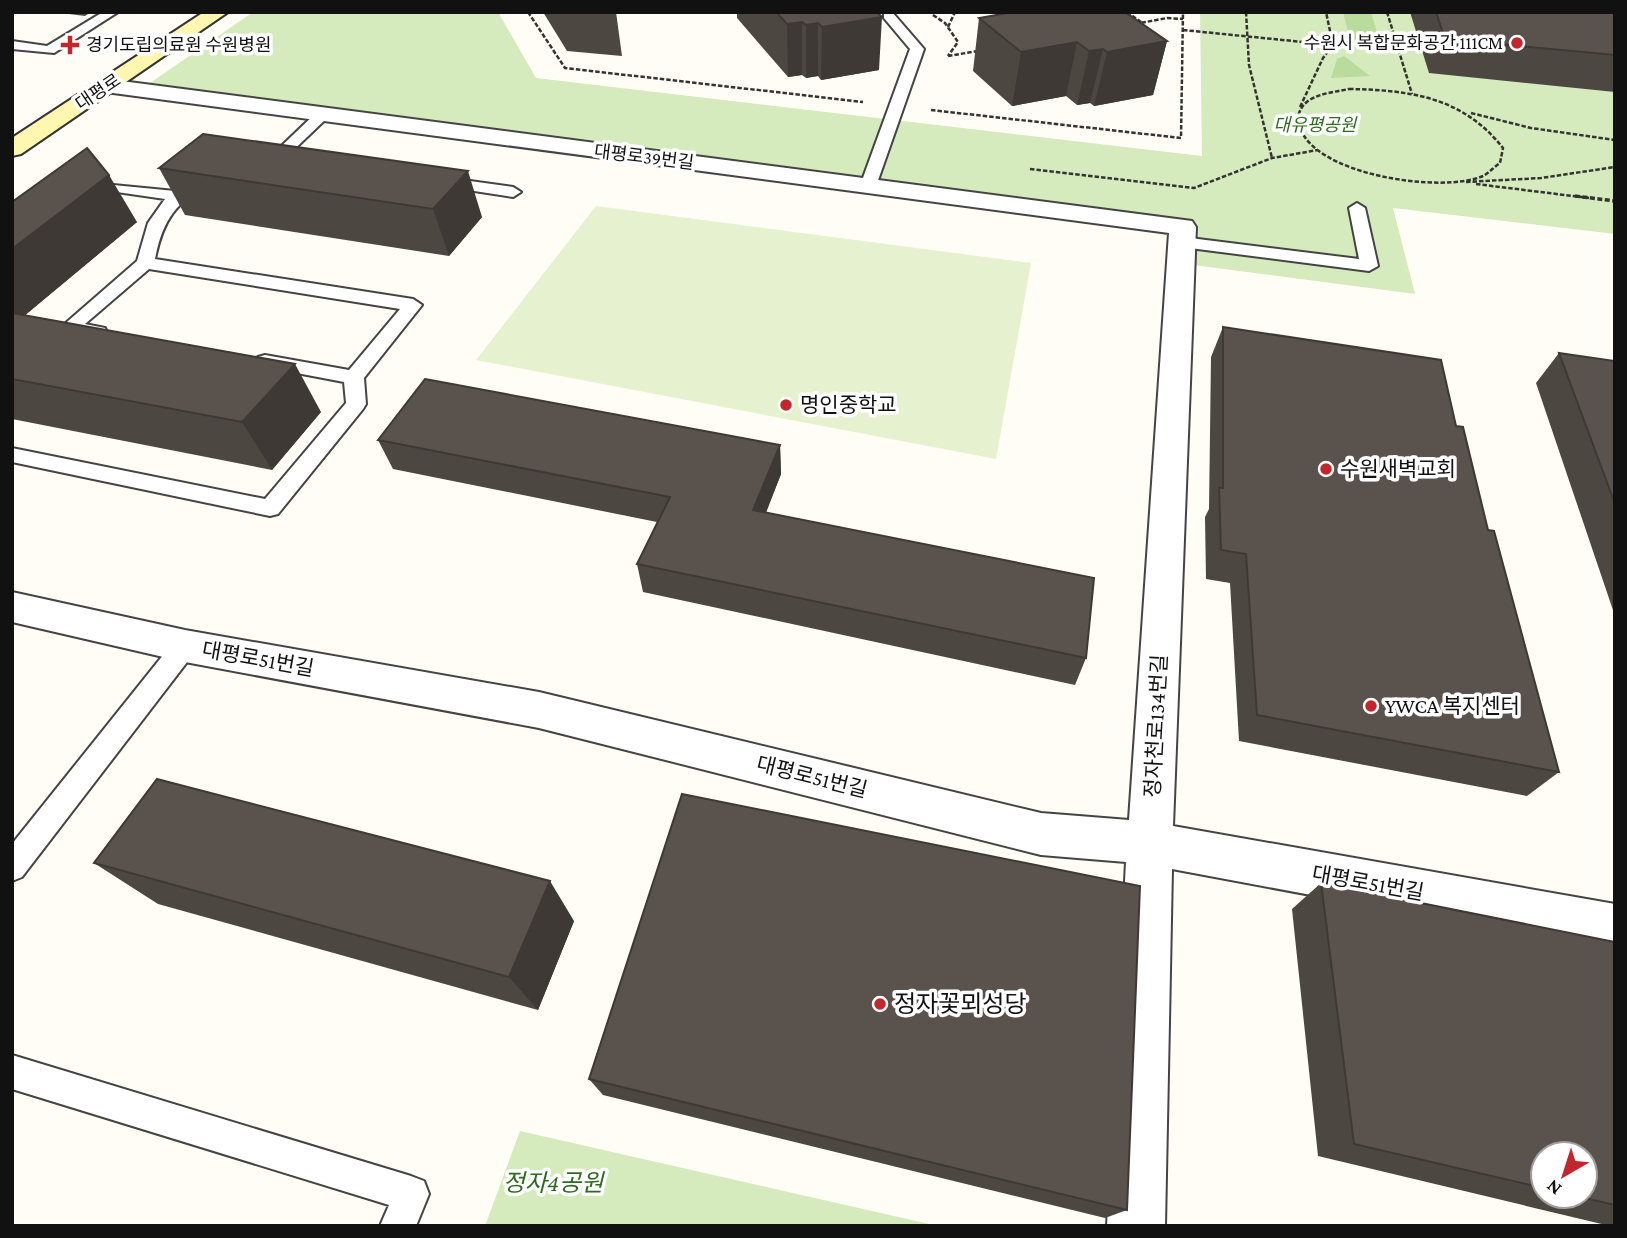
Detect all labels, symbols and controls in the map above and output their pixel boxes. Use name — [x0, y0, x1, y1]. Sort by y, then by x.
place label: 수원시 복합문화공간 111CM — [1304, 33, 1503, 53]
marker: 경기도립의료원 수원병원 — [60, 35, 80, 55]
place label: 경기도립의료원 수원병원 — [86, 35, 272, 55]
marker: 수원시 복합문화공간 111CM — [1509, 35, 1525, 51]
street label: 대평로 — [72, 70, 124, 114]
park label: 대유평공원 — [1274, 115, 1358, 135]
street label: 대평로39번길 — [593, 141, 695, 173]
place label: 명인중학교 — [800, 393, 897, 417]
marker: 명인중학교 — [778, 397, 794, 413]
place label: 수원새벽교회 — [1340, 457, 1456, 481]
marker: 수원새벽교회 — [1318, 461, 1334, 477]
street label: 대평로51번길 — [200, 637, 316, 681]
street label: 정자천로134번길 — [1140, 654, 1172, 798]
place label: YWCA 복지센터 — [1385, 694, 1520, 718]
marker: YWCA 복지센터 — [1363, 698, 1379, 714]
street label: 대평로51번길 — [754, 752, 870, 802]
street label: 대평로51번길 — [1310, 861, 1426, 905]
place label: 정자꽃뫼성당 — [894, 990, 1026, 1017]
marker: 정자꽃뫼성당 — [872, 996, 888, 1012]
north arrow — [1529, 1140, 1599, 1210]
park label: 정자4공원 — [503, 1169, 605, 1196]
text: N — [1542, 1176, 1565, 1200]

